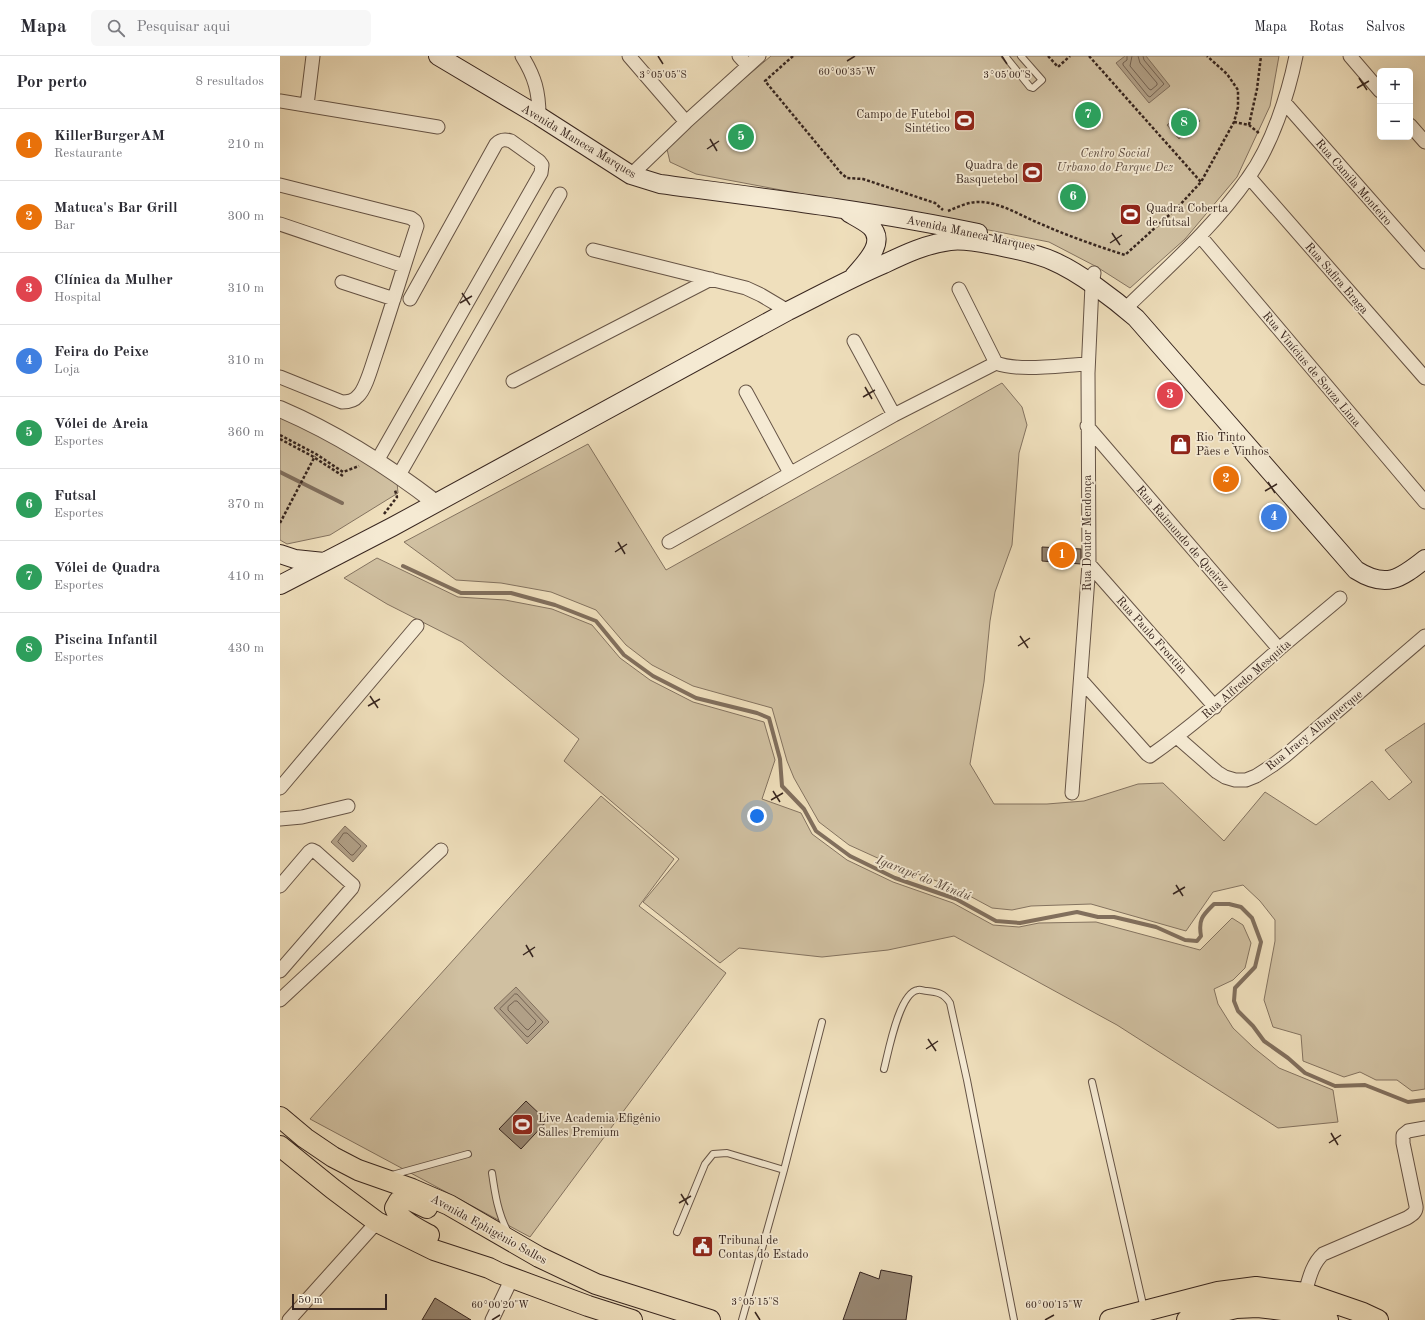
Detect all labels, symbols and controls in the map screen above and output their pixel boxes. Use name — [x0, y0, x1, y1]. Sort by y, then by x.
search box — [91, 10, 371, 46]
icon: search — [105, 17, 127, 39]
text: Mapa — [20, 18, 67, 37]
text: Pesquisar aqui — [137, 20, 230, 35]
text: Mapa — [1254, 20, 1287, 34]
text: Rotas — [1309, 20, 1344, 34]
text: Salvos — [1366, 20, 1405, 34]
text: 60°00'35"W — [818, 67, 876, 77]
map controls — [1377, 68, 1413, 140]
button: + — [1377, 68, 1413, 104]
text: 3°05'05"S — [639, 70, 687, 80]
text: 3°05'00"S — [983, 70, 1031, 80]
text: Por perto — [16, 74, 87, 91]
text: 8 resultados — [196, 75, 264, 88]
pin: 7 — [1075, 100, 1101, 130]
street label: Avenida Maneca Marques — [519, 103, 638, 181]
button: − — [1377, 104, 1413, 140]
sports icon: Campo de Futebol Sintético — [952, 108, 978, 134]
pin: 8 — [1171, 108, 1197, 138]
place label: Campo de Futebol Sintético — [856, 109, 950, 135]
pin: 5 — [728, 122, 754, 152]
text: KillerBurgerAM — [54, 129, 165, 144]
street label: Rua Camila Monteiro — [1313, 137, 1394, 228]
text: 1 — [25, 138, 33, 151]
text: 210 m — [227, 138, 264, 151]
text: Restaurante — [54, 147, 122, 160]
park label: Centro Social Urbano do Parque Dez — [1057, 148, 1173, 174]
sports icon: Quadra de Basquetebol — [1020, 159, 1046, 185]
place label: Quadra de Basquetebol — [956, 160, 1018, 186]
pin: 6 — [1060, 182, 1086, 212]
text: Matuca's Bar Grill — [54, 201, 178, 216]
sports icon: Quadra Coberta de futsal — [1117, 202, 1143, 228]
place label: Quadra Coberta de futsal — [1146, 203, 1228, 229]
text: 2 — [25, 210, 33, 223]
text: 300 m — [227, 210, 264, 223]
street label: Avenida Maneca Marques — [905, 214, 1036, 254]
text: Bar — [54, 219, 75, 232]
street label: Rua Safira Braga — [1302, 241, 1370, 317]
text: Clínica da Mulher — [54, 273, 173, 288]
text: 3 — [25, 282, 33, 295]
text: 310 m — [227, 282, 264, 295]
text: Hospital — [54, 291, 101, 304]
street label: Rua Vinícius de Souza Lima — [1260, 310, 1363, 429]
text: Feira do Peixe — [54, 345, 149, 360]
text: 4 — [25, 354, 33, 367]
text: 310 m — [227, 354, 264, 367]
text: Loja — [54, 363, 80, 376]
pin: 3 — [1157, 380, 1183, 410]
text: Vólei de Areia — [54, 417, 148, 432]
text: 5 — [25, 426, 33, 439]
text: 360 m — [227, 426, 264, 439]
shop icon: Rio Tinto Pães e Vinhos — [1168, 431, 1194, 457]
place label: Rio Tinto Pães e Vinhos — [1196, 432, 1269, 458]
text: Esportes — [54, 435, 103, 448]
pin: 2 — [1213, 464, 1239, 494]
street label: Rua Doutor Mendonça — [1082, 475, 1094, 591]
street label: Rua Raimundo de Queiroz — [1133, 484, 1231, 593]
text: Futsal — [54, 489, 96, 504]
text: 6 — [25, 498, 33, 511]
text: 370 m — [227, 498, 264, 511]
pin: 4 — [1261, 502, 1287, 532]
text: Esportes — [54, 507, 103, 520]
pin: 1 — [1049, 540, 1075, 570]
text: Vólei de Quadra — [54, 561, 160, 576]
text: 7 — [25, 570, 33, 583]
text: 410 m — [227, 570, 264, 583]
text: Esportes — [54, 579, 103, 592]
street label: Rua Paulo Frontim — [1114, 595, 1189, 677]
text: Piscina Infantil — [54, 633, 158, 648]
street label: Rua Alfredo Mesquita — [1200, 638, 1293, 721]
text: 8 — [25, 642, 33, 655]
text: 430 m — [227, 642, 264, 655]
text: Esportes — [54, 651, 103, 664]
street label: Rua Iracy Albuquerque — [1264, 688, 1366, 773]
your location — [747, 806, 767, 826]
water label: Igarapé do Mindú — [873, 853, 973, 904]
sports icon: Live Academia Efigênio Salles Premium — [510, 1112, 536, 1138]
place label: Live Academia Efigênio Salles Premium — [538, 1113, 660, 1139]
street label: Avenida Ephigênio Salles — [428, 1193, 549, 1267]
public building icon: Tribunal de Contas do Estado — [689, 1234, 715, 1260]
place label: Tribunal de Contas do Estado — [718, 1235, 809, 1261]
scale bar — [292, 1292, 387, 1311]
text: 50 m — [298, 1295, 323, 1306]
text: 3°05'15"S — [731, 1297, 779, 1307]
text: 60°00'20"W — [471, 1300, 529, 1310]
text: 60°00'15"W — [1025, 1300, 1083, 1310]

